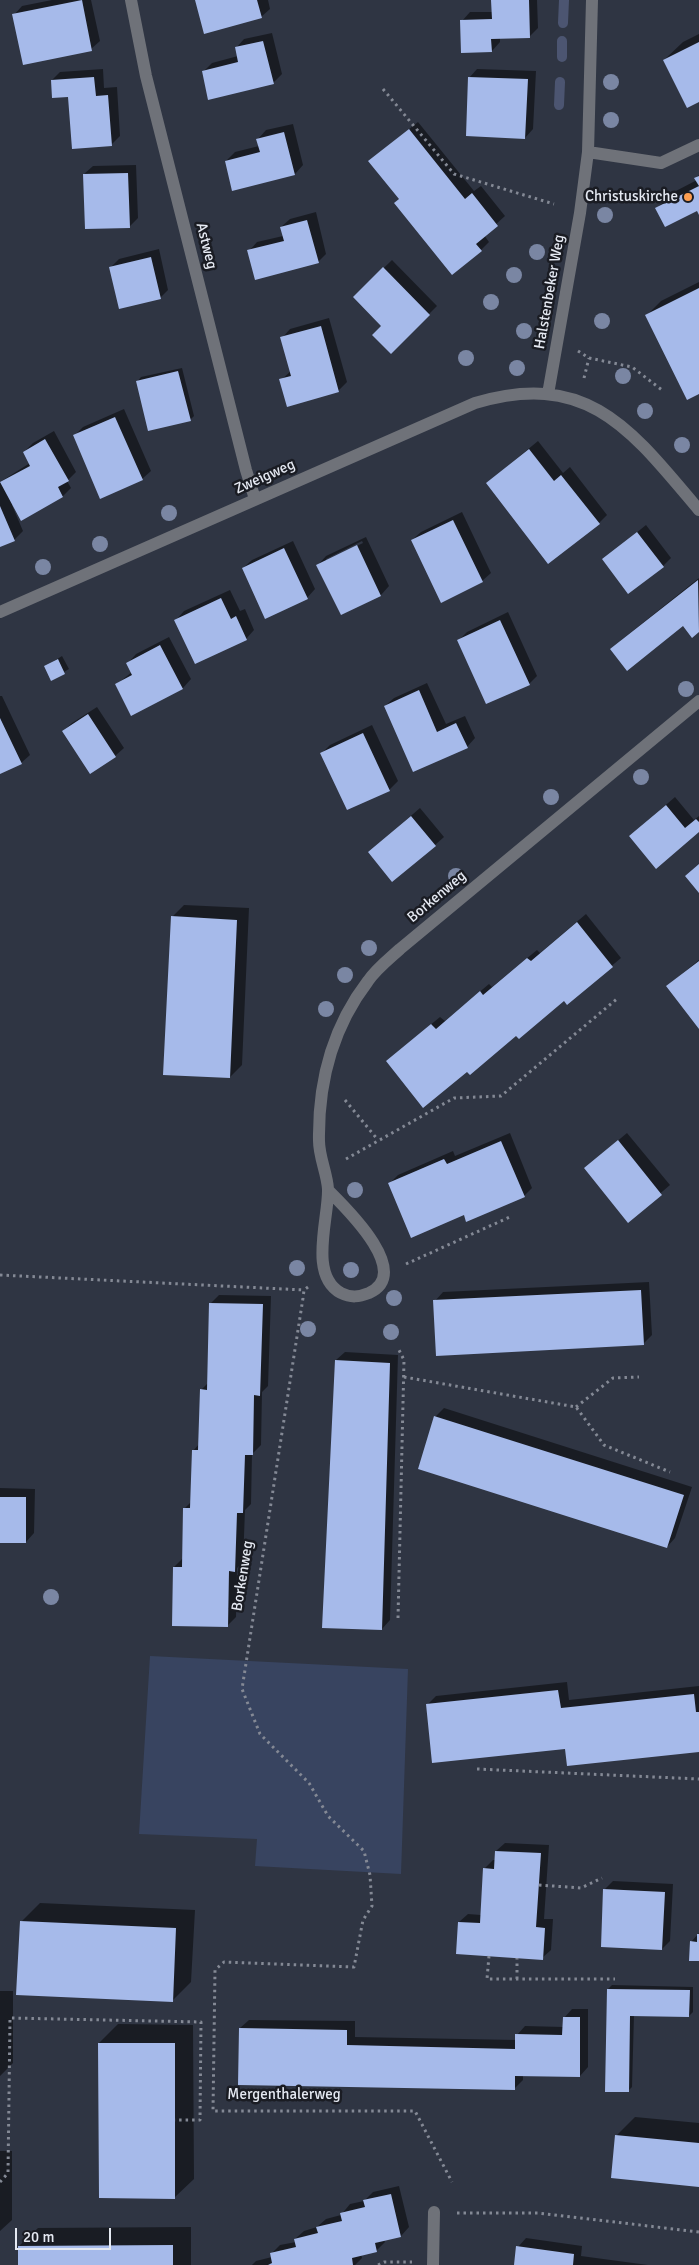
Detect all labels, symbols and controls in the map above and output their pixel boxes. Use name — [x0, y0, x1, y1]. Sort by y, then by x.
place label: Christuskirche — [585, 188, 678, 206]
marker: Christuskirche — [682, 191, 694, 203]
street label: Astweg — [192, 221, 220, 271]
street label: Halstenbeker Weg — [531, 233, 569, 351]
street label: Zweigweg — [232, 456, 298, 498]
street label: Borkenweg — [404, 867, 470, 927]
street label: Borkenweg — [229, 1539, 257, 1613]
street label: Mergenthalerweg — [227, 2086, 341, 2104]
scale bar — [18, 2218, 114, 2250]
text: 20 m — [23, 2228, 54, 2246]

